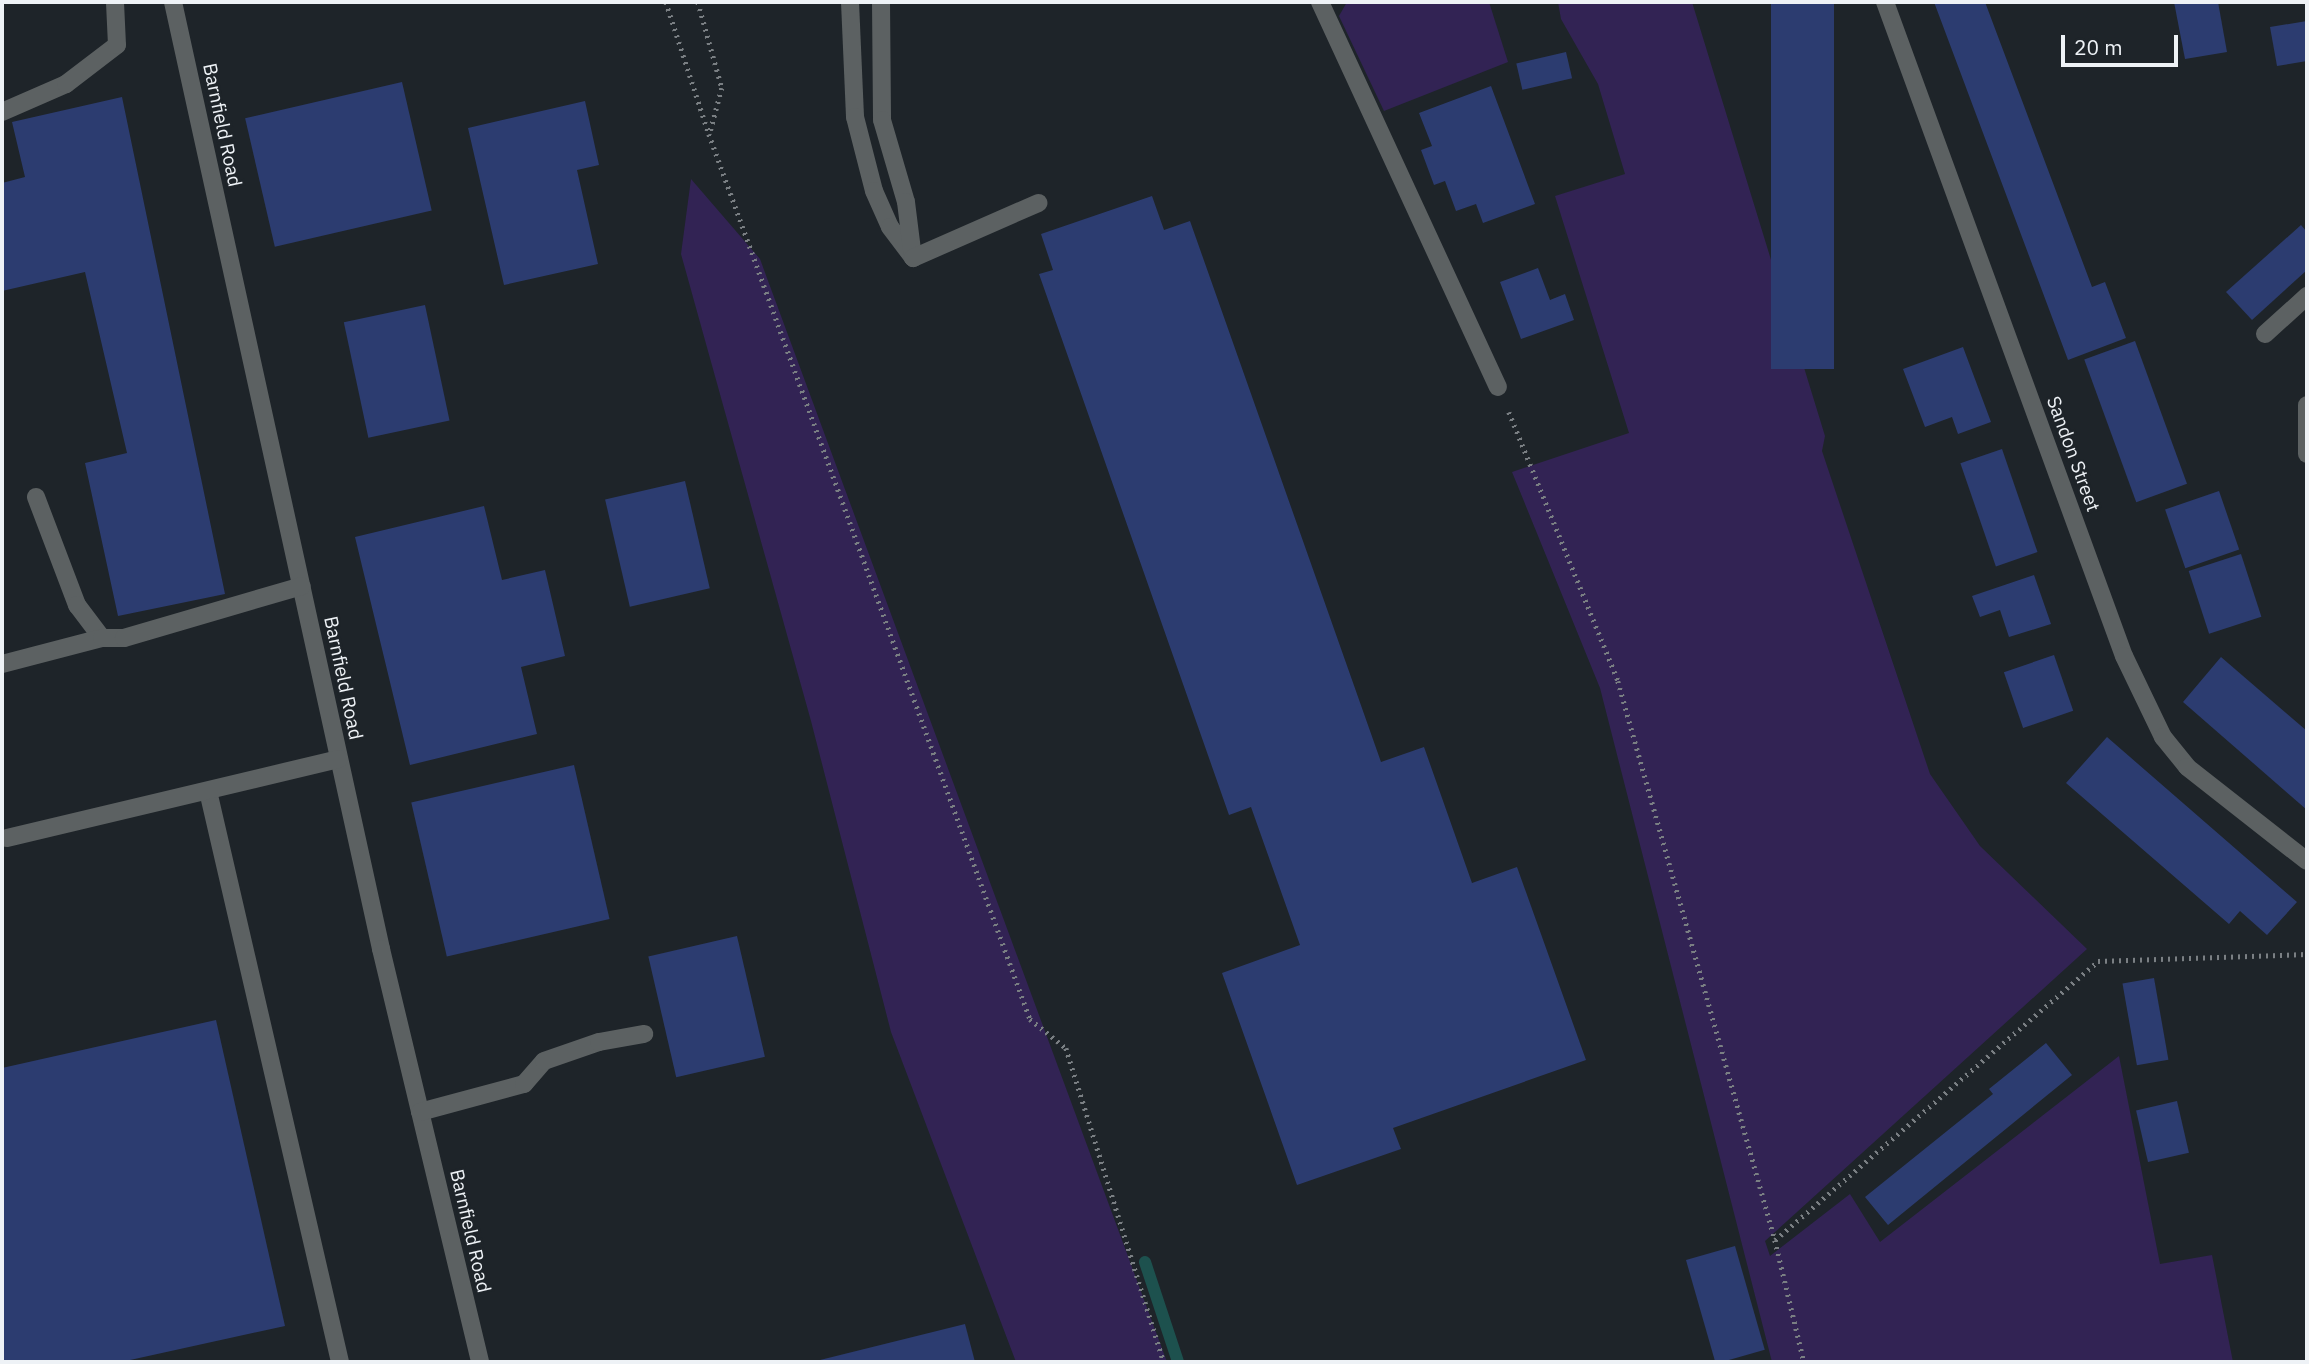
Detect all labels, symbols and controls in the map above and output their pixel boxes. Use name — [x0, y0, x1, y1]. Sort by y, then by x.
scale bar — [2064, 21, 2181, 65]
text: 20 m — [2074, 33, 2123, 61]
street label: Barnfield Road — [198, 61, 246, 189]
street label: Sandon Street — [2042, 393, 2104, 515]
street label: Barnfield Road — [319, 614, 367, 742]
street label: Barnfield Road — [445, 1167, 495, 1295]

